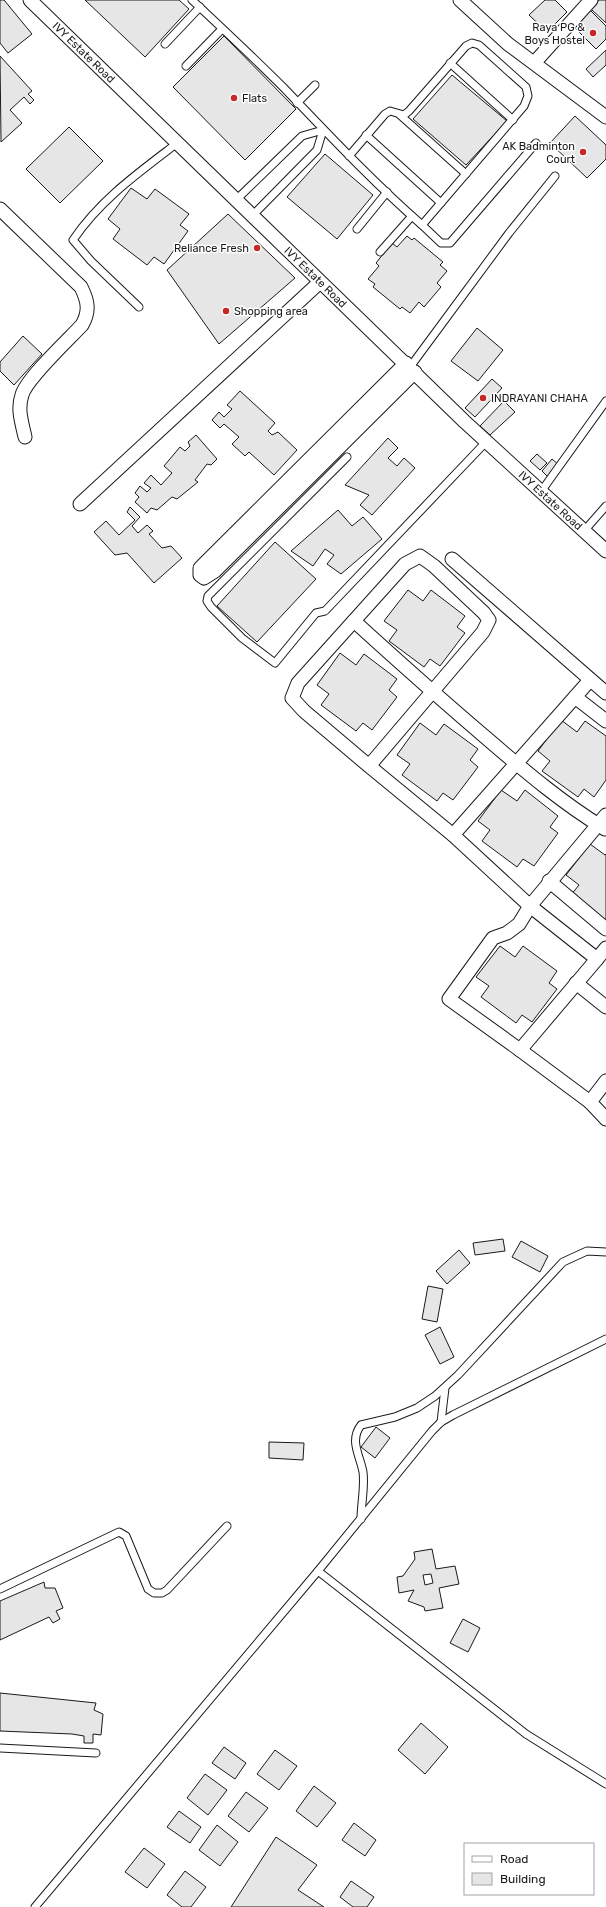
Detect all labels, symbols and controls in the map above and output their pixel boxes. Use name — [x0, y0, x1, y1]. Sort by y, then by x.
street label: IVY Estate Road — [50, 19, 117, 86]
place label: Raya PG & Boys Hostel — [524, 21, 585, 47]
marker: Raya PG & Boys Hostel — [588, 28, 598, 38]
place label: Flats — [242, 92, 267, 105]
marker: Flats — [229, 93, 239, 103]
place label: AK Badminton Court — [502, 140, 576, 166]
marker: AK Badminton Court — [578, 147, 588, 157]
place label: Reliance Fresh — [174, 242, 249, 255]
marker: Reliance Fresh — [252, 243, 262, 253]
street label: IVY Estate Road — [281, 244, 349, 311]
place label: Shopping area — [234, 305, 308, 318]
marker: Shopping area — [221, 306, 231, 316]
place label: INDRAYANI CHAHA — [491, 392, 588, 405]
marker: INDRAYANI CHAHA — [478, 393, 488, 403]
street label: IVY Estate Road — [516, 468, 585, 533]
legend — [464, 1843, 594, 1895]
text: Road — [500, 1852, 528, 1866]
text: Building — [500, 1872, 546, 1886]

